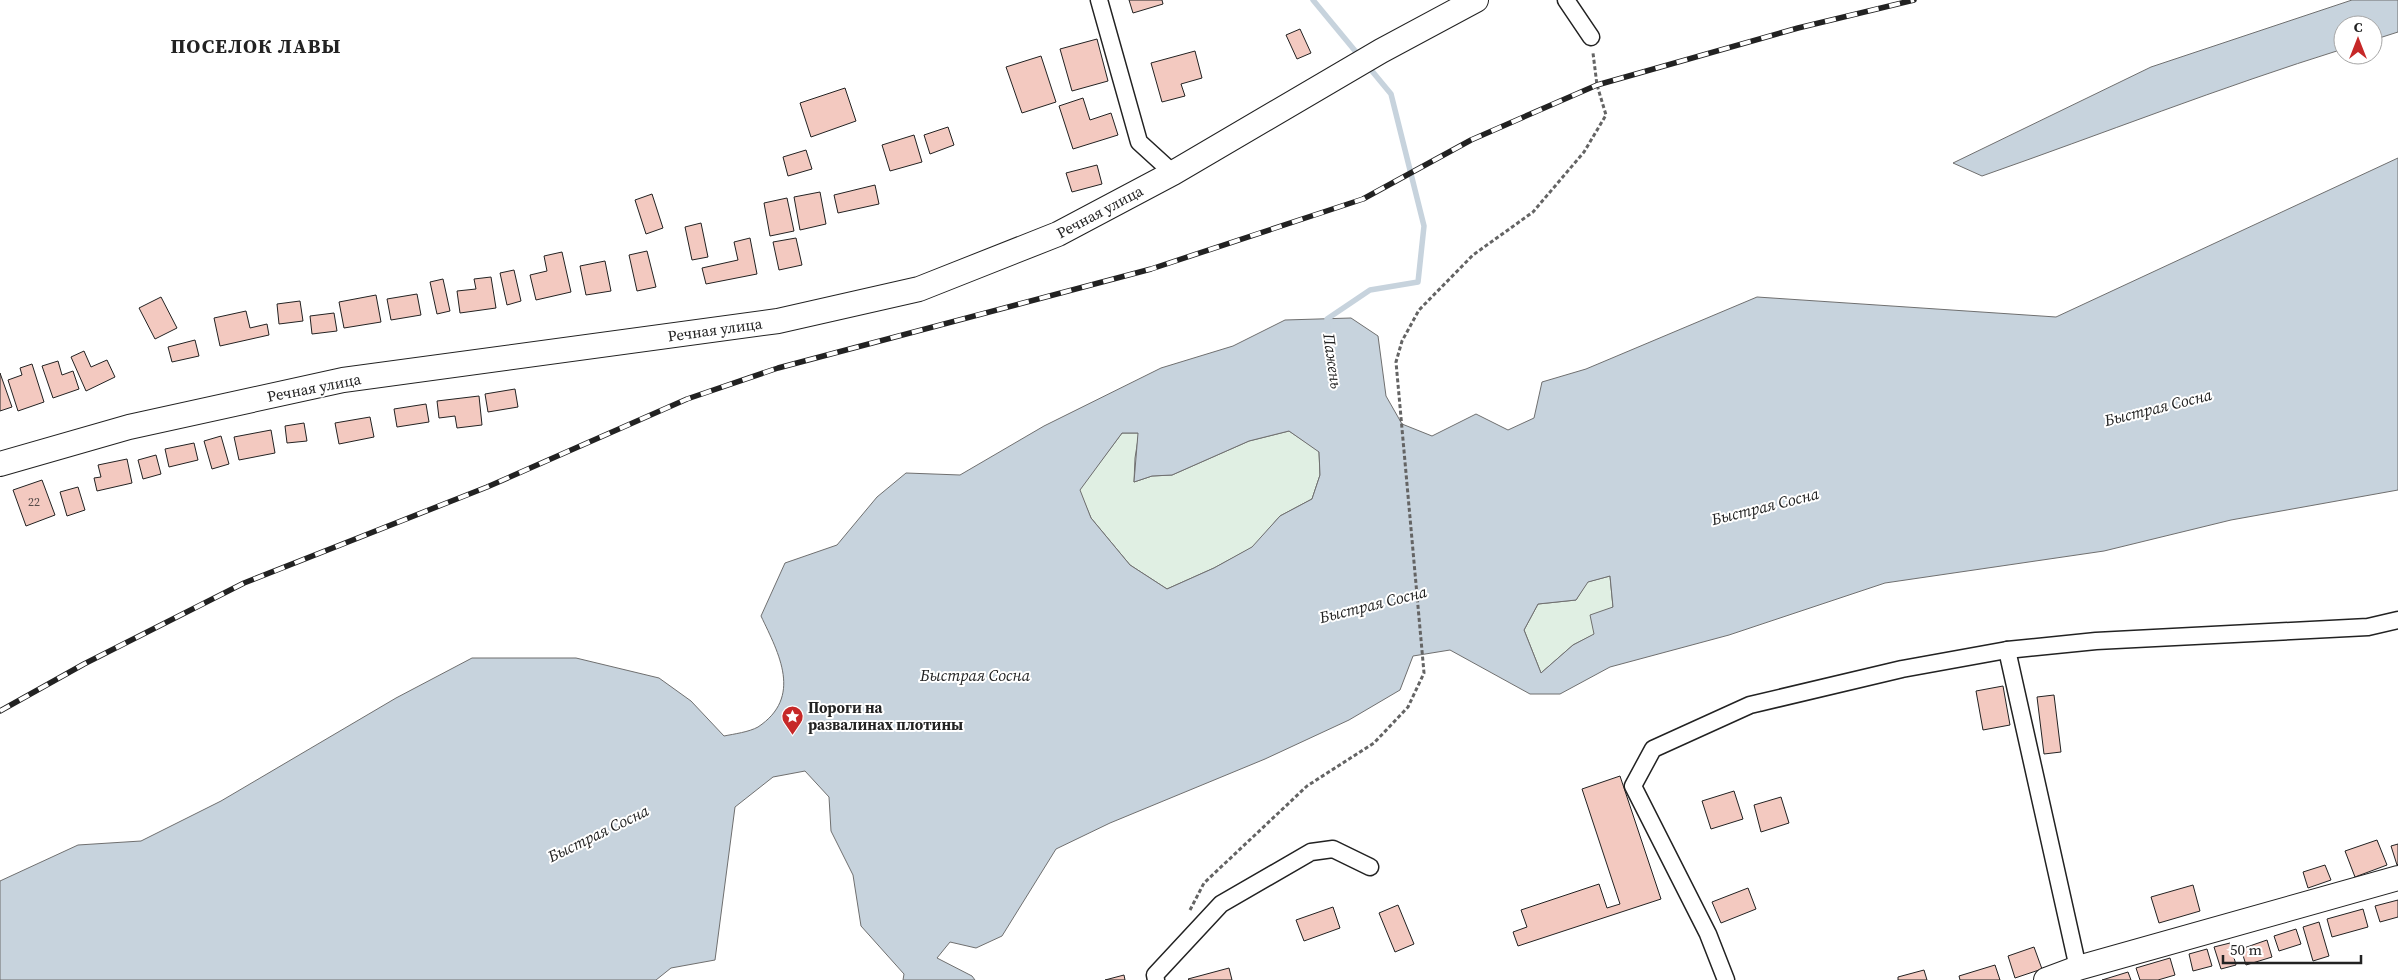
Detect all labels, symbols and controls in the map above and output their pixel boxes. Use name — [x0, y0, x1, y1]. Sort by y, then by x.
north arrow — [2333, 15, 2383, 65]
text: С — [2354, 17, 2363, 37]
district label: ПОСЕЛОК ЛАВЫ — [170, 32, 342, 60]
street label: Речная улица — [1053, 180, 1147, 243]
street label: Речная улица — [666, 312, 764, 347]
water label: Пажень — [1318, 331, 1348, 390]
street label: Речная улица — [265, 368, 363, 407]
water label: Быстрая Сосна — [2101, 383, 2215, 431]
water label: Быстрая Сосна — [1708, 482, 1822, 530]
house number: 22 — [28, 494, 40, 510]
water label: Быстрая Сосна — [1316, 580, 1430, 628]
water label: Быстрая Сосна — [919, 664, 1031, 686]
place label: Пороги на развалинах плотины — [808, 697, 963, 735]
place icon: Пороги на развалинах плотины — [780, 705, 804, 736]
water label: Быстрая Сосна — [543, 799, 653, 867]
scale bar — [2223, 932, 2360, 964]
text: 50 m — [2230, 939, 2262, 960]

